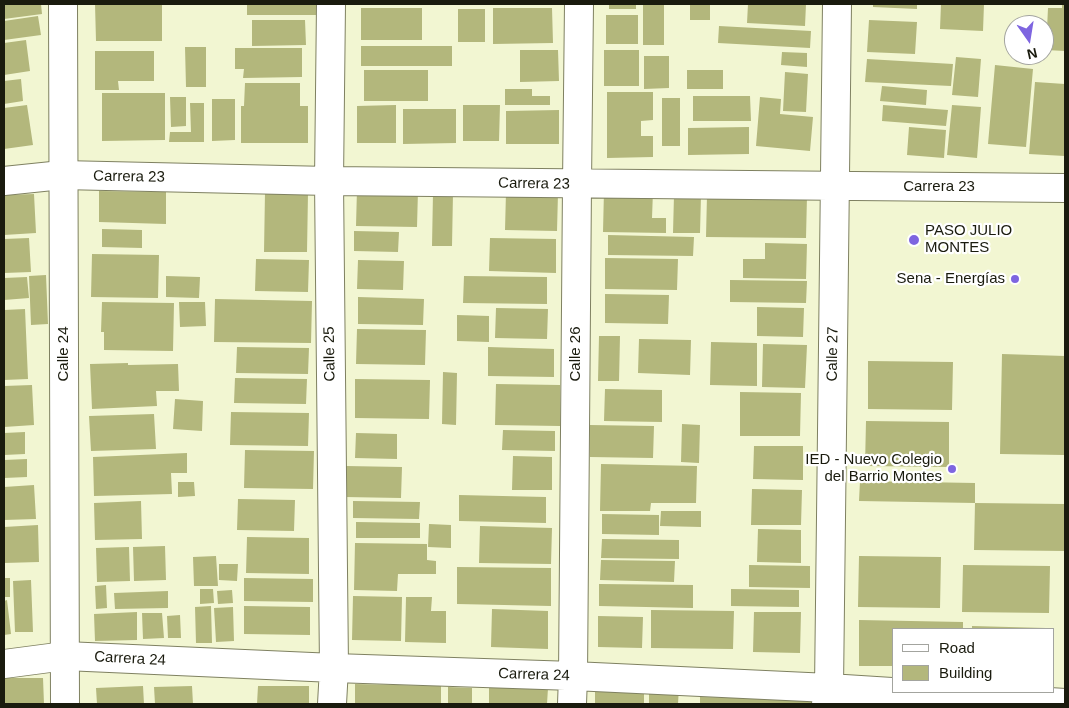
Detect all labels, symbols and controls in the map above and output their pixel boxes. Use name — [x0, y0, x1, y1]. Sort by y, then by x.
north arrow — [1004, 15, 1054, 65]
text: N — [1025, 45, 1039, 63]
street label: Carrera 23 — [93, 167, 165, 187]
street label: Carrera 23 — [498, 174, 570, 194]
street label: Carrera 23 — [903, 178, 975, 196]
place label: PASO JULIO MONTES — [925, 222, 1012, 257]
marker: PASO JULIO MONTES — [907, 233, 921, 247]
place label: Sena - Energías — [897, 270, 1005, 288]
marker: Sena - Energías — [1009, 273, 1021, 285]
street label: Calle 24 — [55, 326, 73, 382]
street label: Calle 25 — [321, 326, 339, 382]
street label: Calle 26 — [567, 326, 585, 382]
street label: Calle 27 — [824, 326, 842, 382]
place label: IED - Nuevo Colegio del Barrio Montes — [805, 451, 942, 486]
marker: IED - Nuevo Colegio del Barrio Montes — [946, 463, 958, 475]
legend — [892, 628, 1054, 693]
text: Road — [939, 639, 975, 656]
street label: Carrera 24 — [94, 648, 166, 670]
text: Building — [939, 664, 992, 681]
street label: Carrera 24 — [498, 665, 570, 685]

